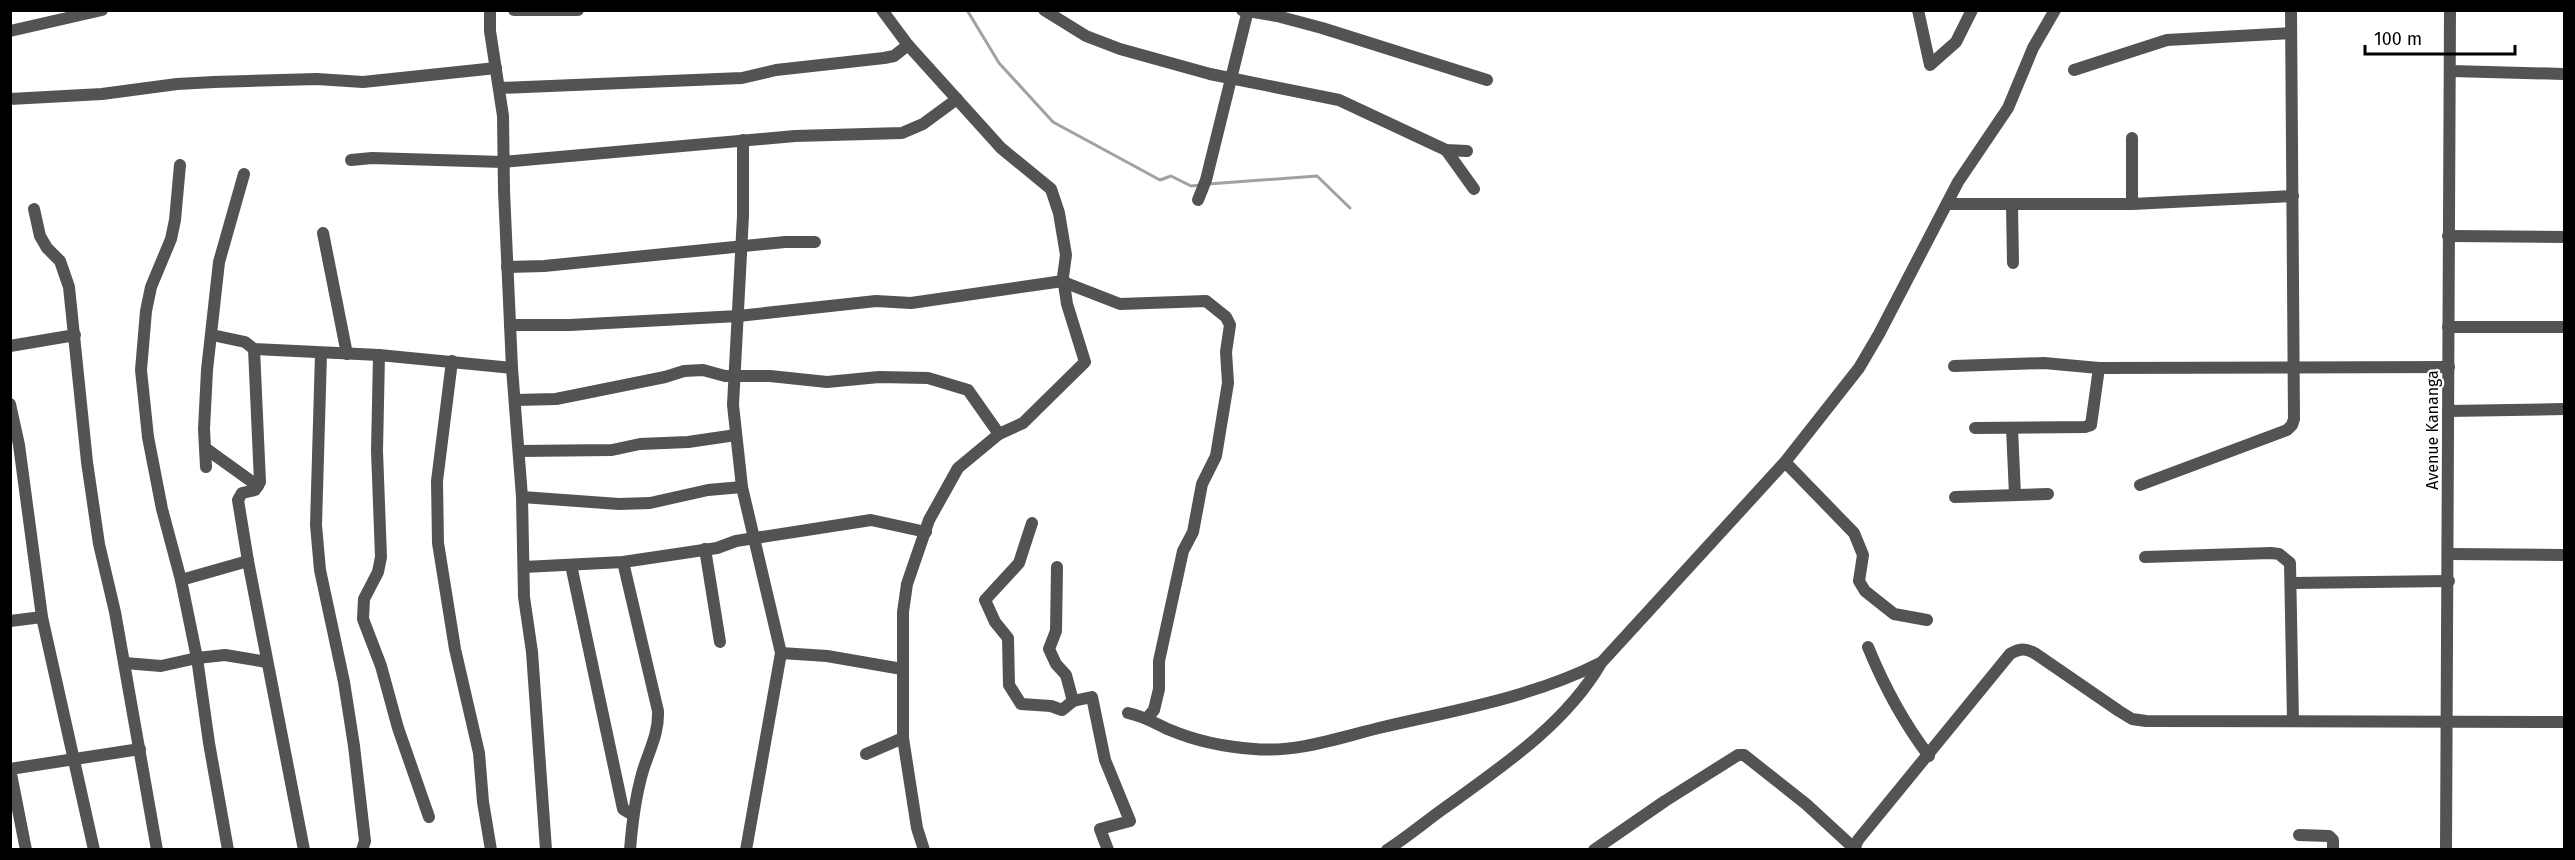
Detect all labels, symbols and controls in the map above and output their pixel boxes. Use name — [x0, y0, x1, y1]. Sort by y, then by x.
scale bar — [2365, 18, 2515, 56]
text: 100 m — [2374, 28, 2422, 50]
street label: Avenue Kananga — [2423, 370, 2442, 490]

